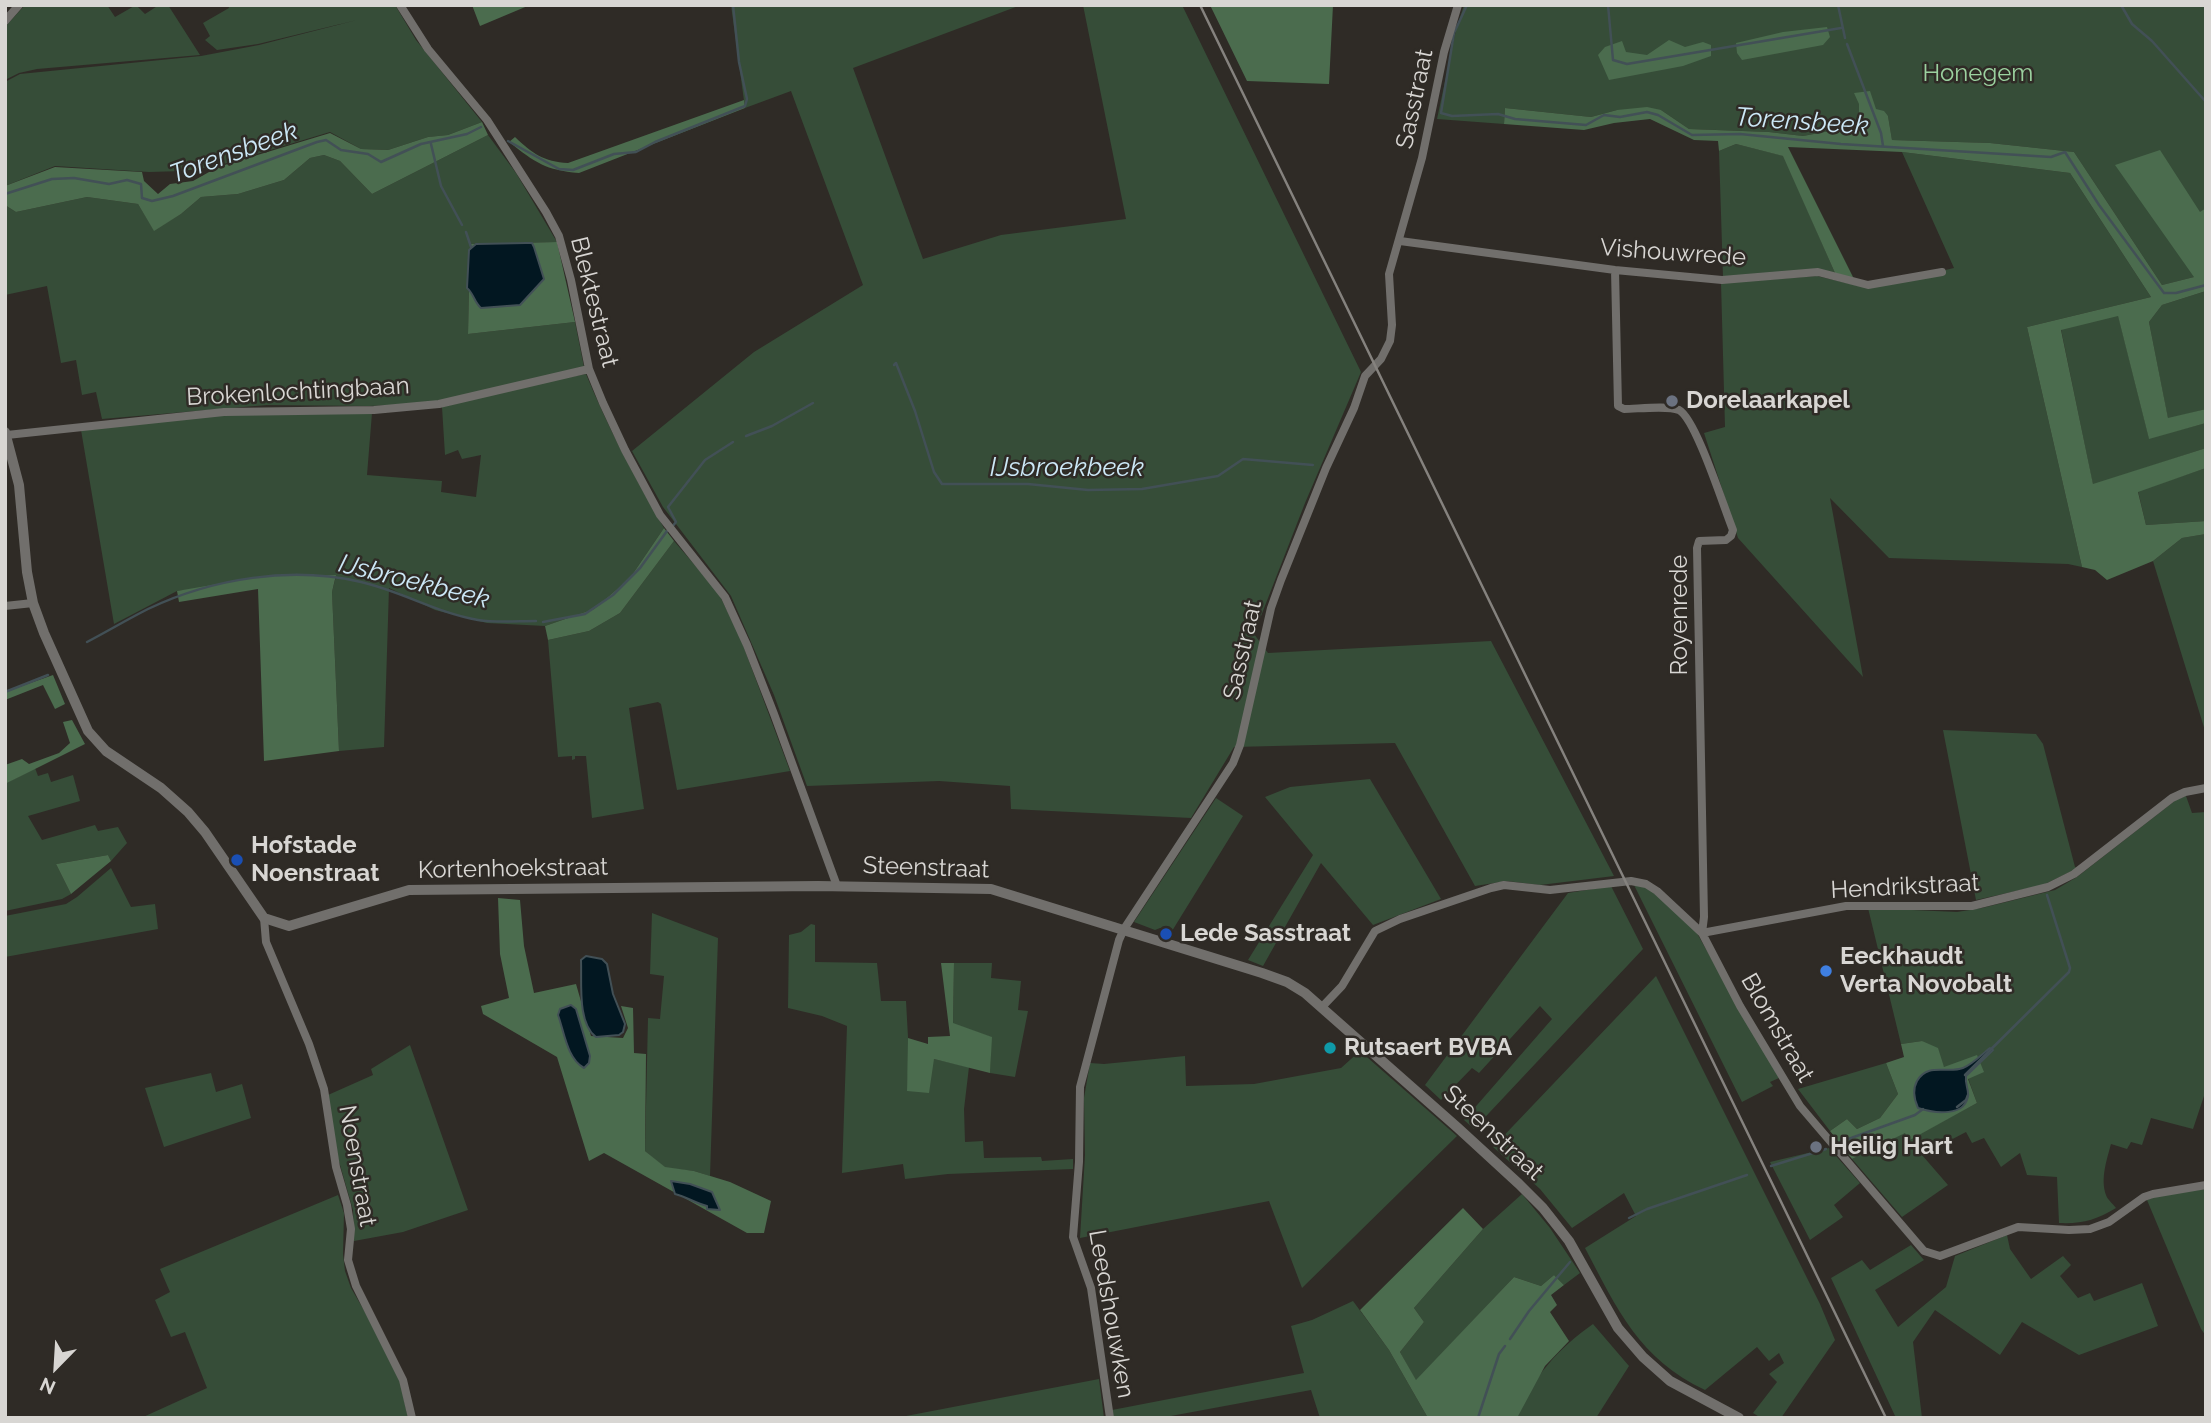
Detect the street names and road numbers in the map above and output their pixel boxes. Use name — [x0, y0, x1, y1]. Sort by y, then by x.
street label: Sasstraat — [1390, 46, 1440, 152]
street label: Blektestraat — [564, 234, 624, 370]
street label: Vishouwrede — [1599, 234, 1747, 272]
street label: Brokenlochtingbaan — [186, 372, 410, 412]
street label: Royenrede — [1666, 555, 1694, 675]
street label: Sasstraat — [1218, 597, 1268, 703]
street label: Steenstraat — [862, 851, 990, 885]
street label: Kortenhoekstraat — [418, 853, 608, 885]
street label: Hendrikstraat — [1830, 869, 1980, 905]
street label: Blomstraat — [1734, 968, 1820, 1088]
street label: Steenstraat — [1437, 1079, 1549, 1187]
street label: Noenstraat — [332, 1103, 382, 1229]
street label: Leedshouwken — [1082, 1227, 1140, 1401]

